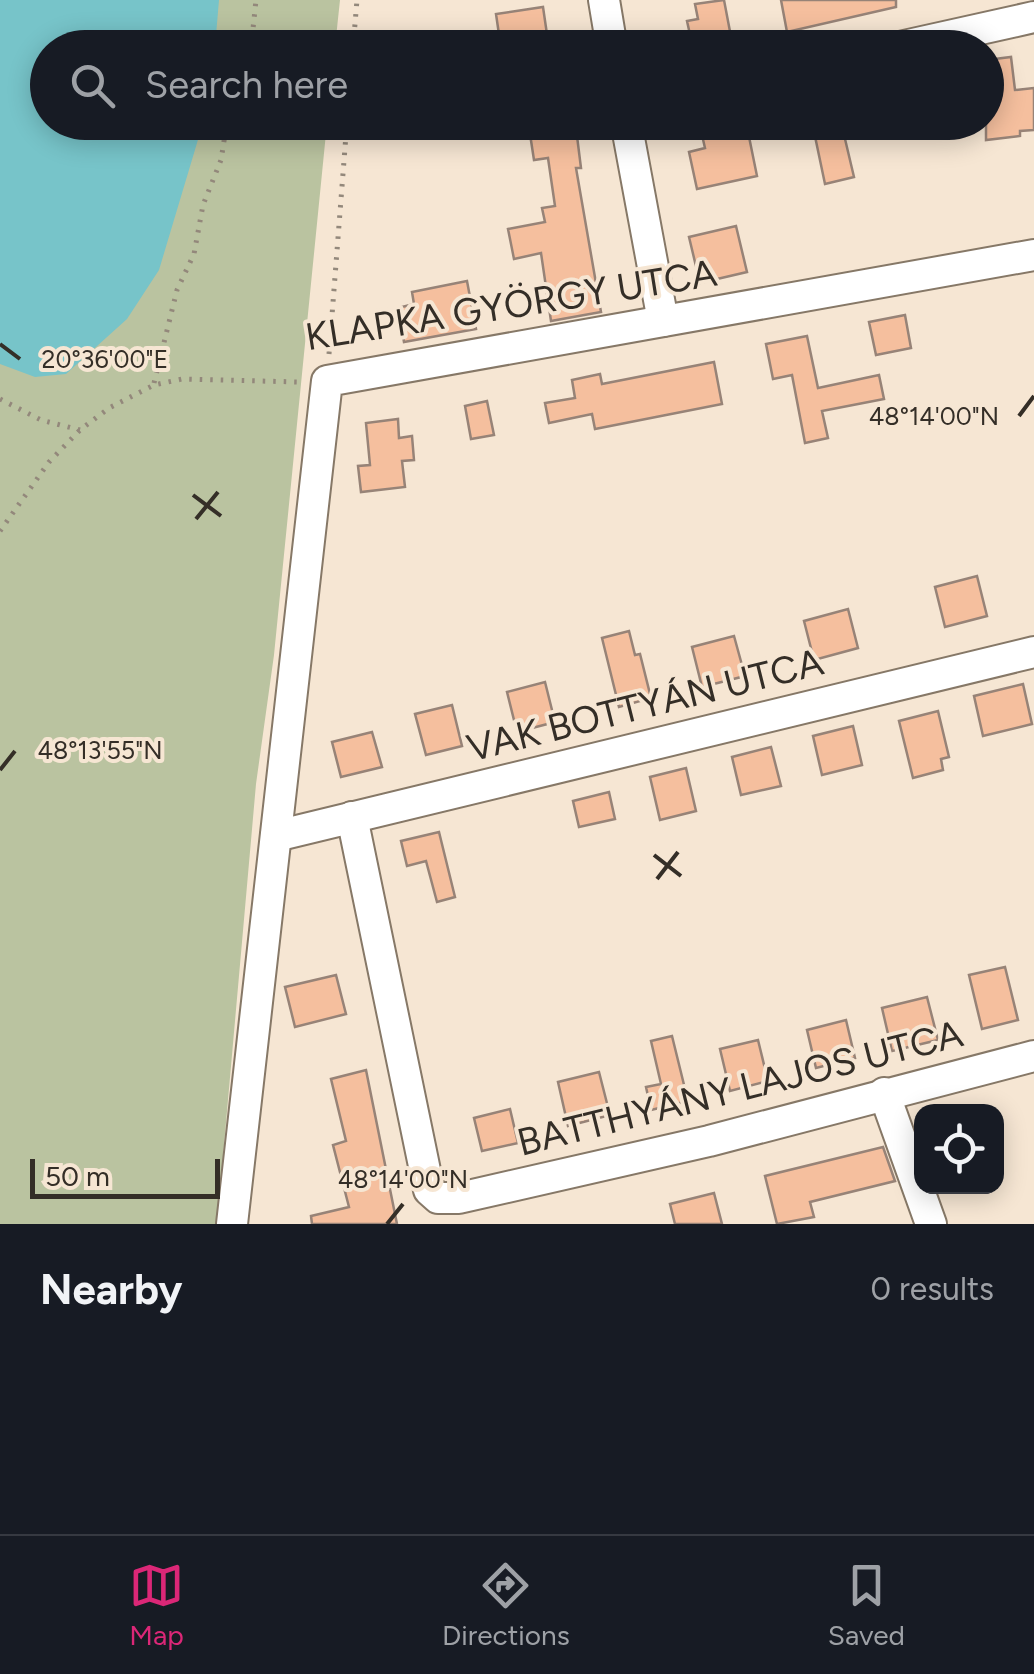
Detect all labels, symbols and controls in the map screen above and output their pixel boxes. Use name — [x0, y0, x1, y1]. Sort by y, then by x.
search box — [30, 30, 1004, 140]
icon: search — [65, 58, 120, 113]
text: Search here — [145, 62, 348, 108]
street label: KLAPKA GYÖRGY UTCA — [302, 250, 720, 360]
text: 20°36'00"E — [42, 344, 168, 374]
text: 48°14'00"N — [869, 401, 999, 431]
street label: VAK BOTTYÁN UTCA — [462, 638, 828, 772]
text: 48°13'55"N — [37, 735, 163, 765]
street label: BATTHYÁNY LAJOS UTCA — [513, 1010, 968, 1166]
map controls — [914, 1104, 1004, 1194]
button: locate — [914, 1104, 1004, 1194]
scale bar — [30, 1154, 220, 1198]
text: 50 m — [45, 1159, 110, 1193]
text: 48°14'00"N — [338, 1164, 468, 1194]
text: Nearby — [40, 1264, 182, 1315]
text: 0 results — [870, 1270, 994, 1308]
tab: Map — [129, 1558, 184, 1652]
tab: Directions — [442, 1558, 570, 1652]
tab: Saved — [828, 1558, 905, 1652]

